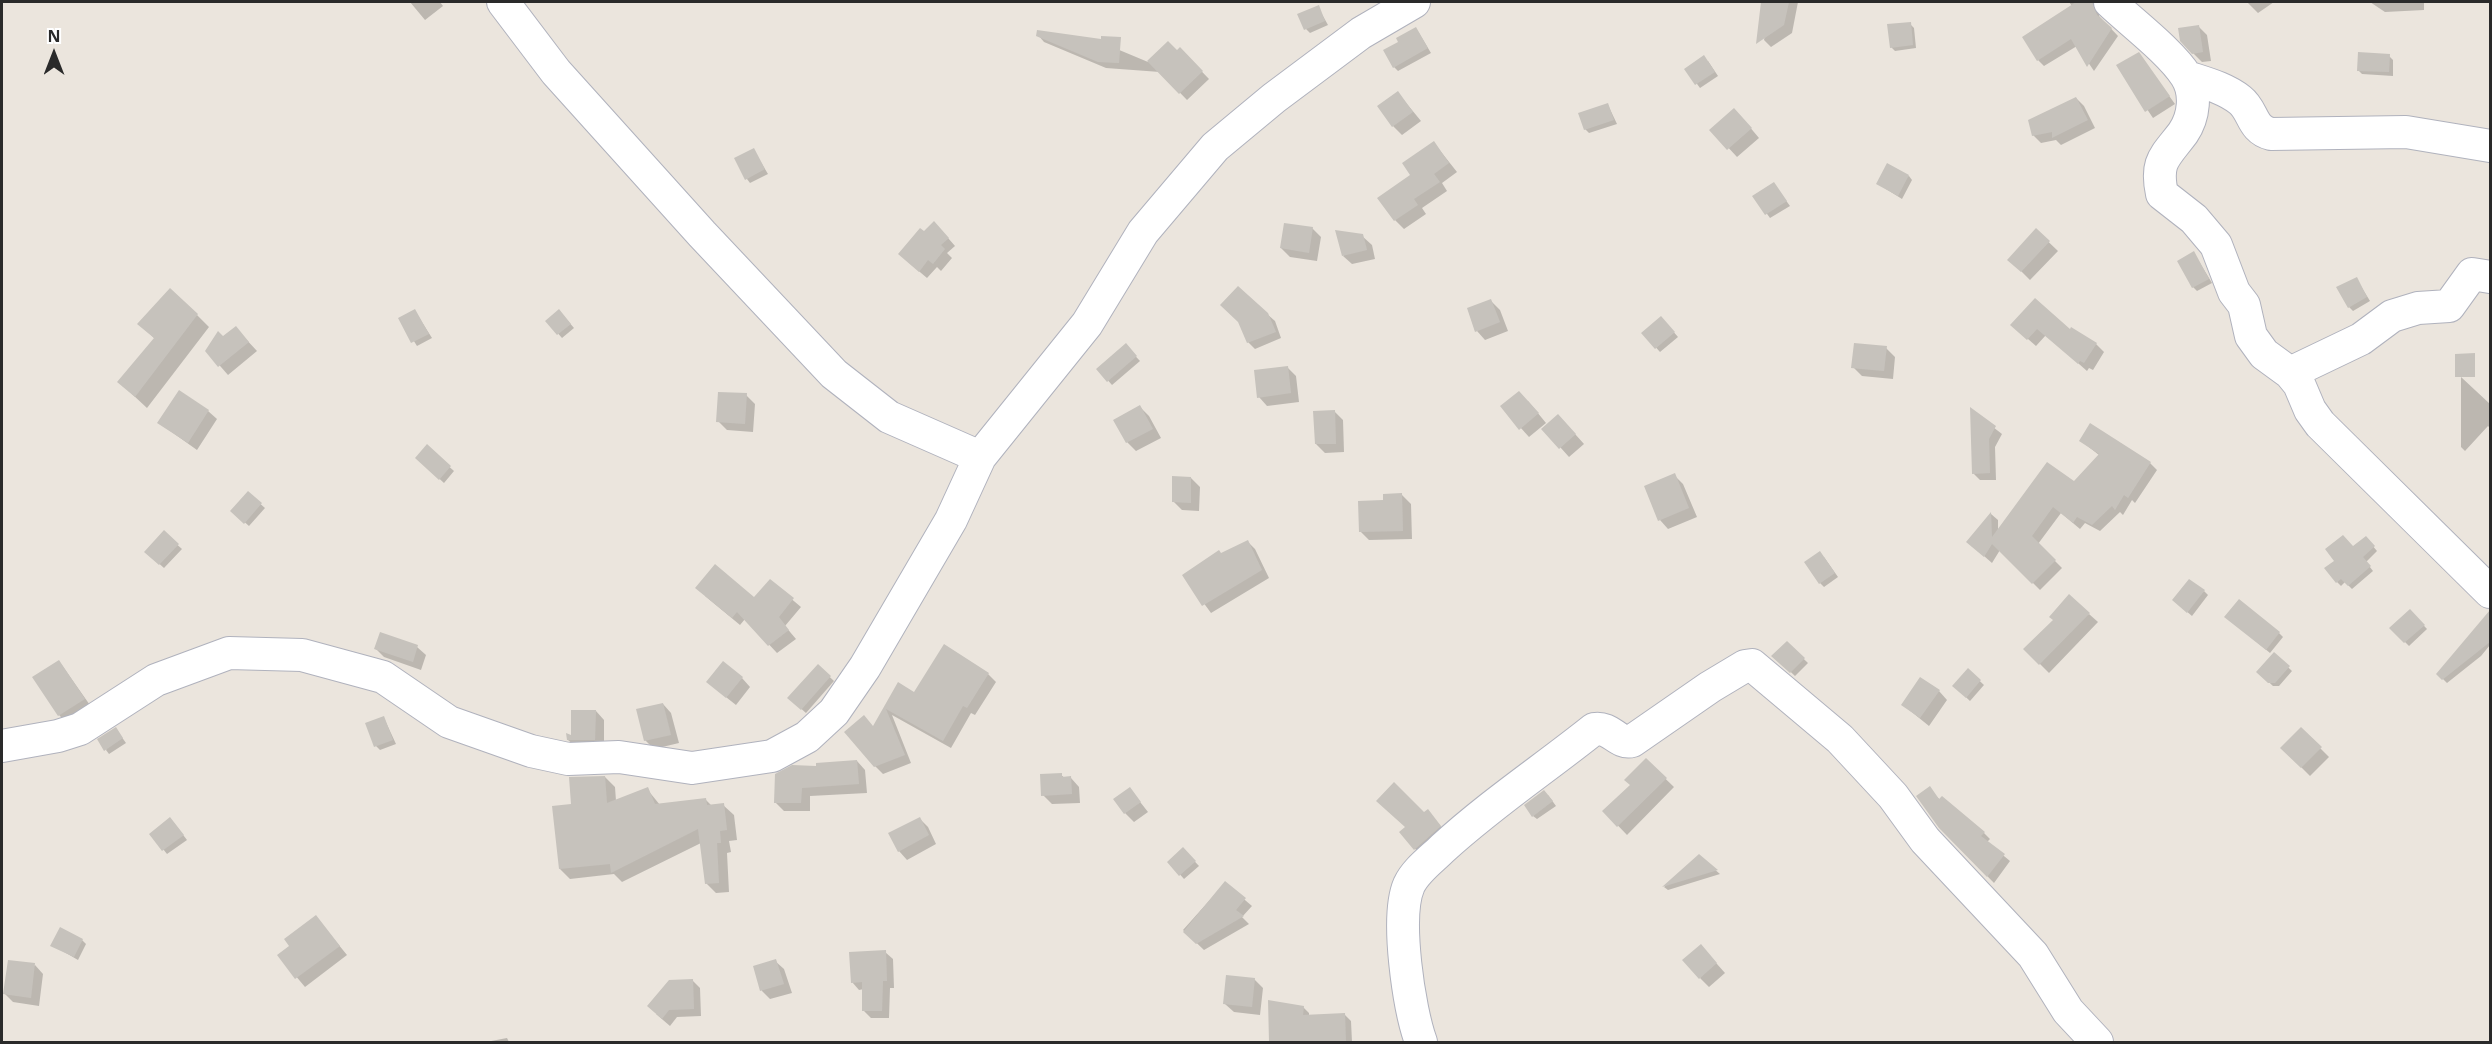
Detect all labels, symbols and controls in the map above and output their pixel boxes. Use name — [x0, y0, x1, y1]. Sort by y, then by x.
north arrow — [24, 24, 84, 84]
text: N — [47, 25, 61, 47]

